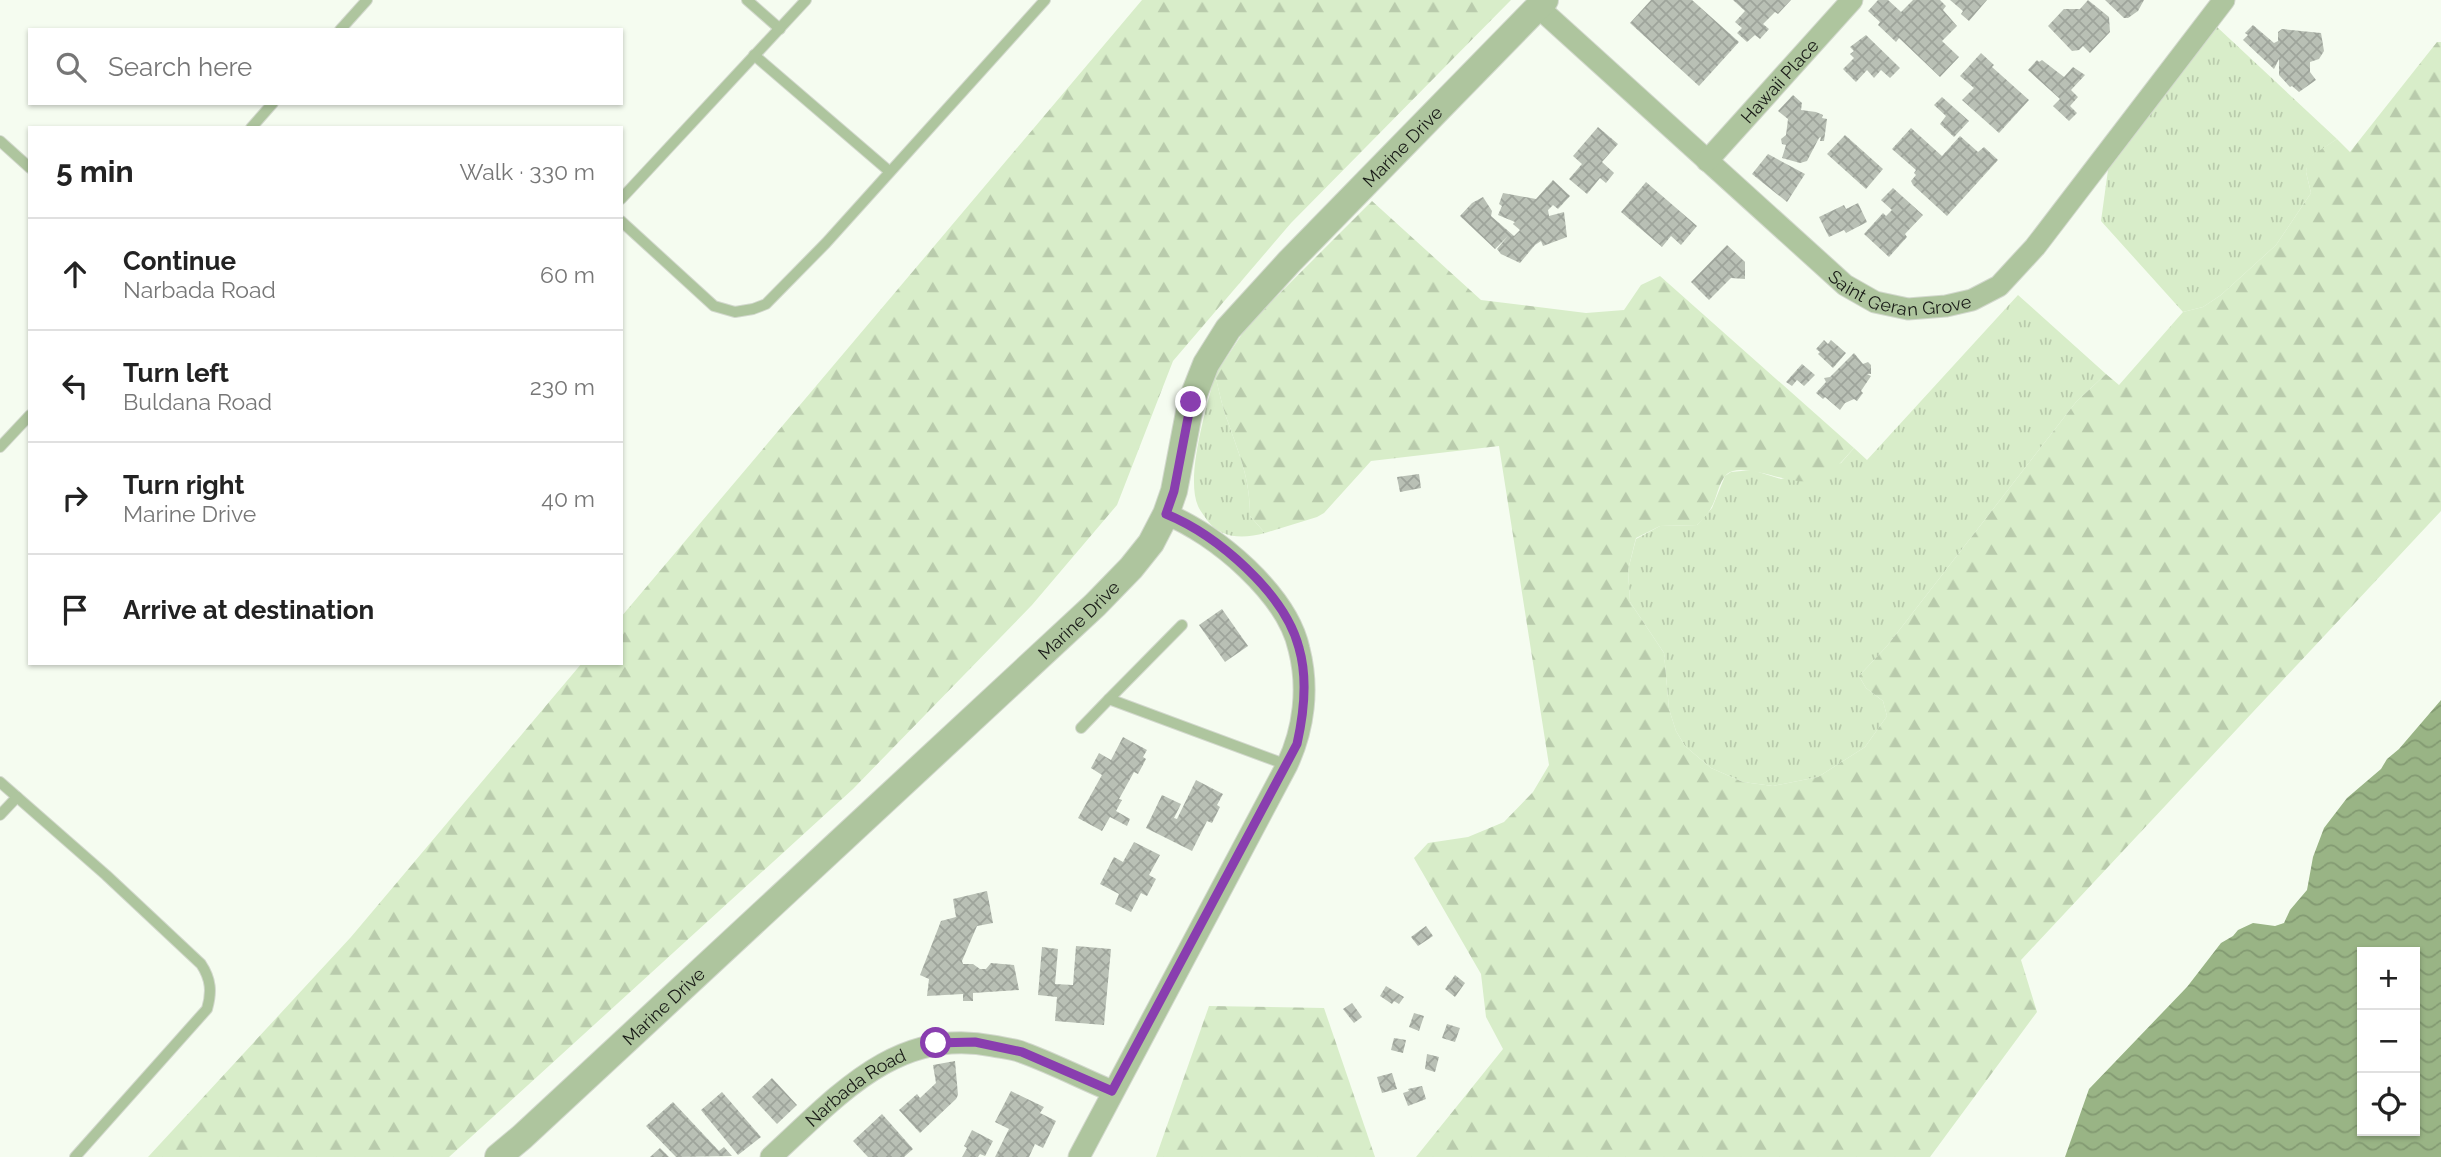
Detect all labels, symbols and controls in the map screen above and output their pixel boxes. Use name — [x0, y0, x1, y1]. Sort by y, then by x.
search box — [28, 28, 623, 105]
street label: Hawaii Place — [1736, 34, 1823, 127]
icon: search — [52, 48, 90, 86]
text: Search here — [108, 52, 252, 82]
street label: Marine Drive — [1358, 101, 1446, 191]
text: 5 min — [56, 154, 134, 189]
text: Walk · 330 m — [459, 158, 595, 185]
text: Continue — [123, 246, 236, 276]
icon: ahead — [56, 255, 94, 293]
text: 60 m — [540, 261, 595, 288]
street label: Saint Geran Grove — [1825, 265, 1973, 320]
text: Narbada Road — [123, 276, 276, 303]
text: Turn left — [123, 358, 229, 388]
icon: left — [56, 367, 94, 405]
text: 230 m — [530, 373, 595, 400]
route end — [1175, 386, 1206, 417]
text: Buldana Road — [123, 388, 272, 415]
text: Turn right — [123, 470, 244, 500]
icon: right — [56, 479, 94, 517]
text: 40 m — [541, 485, 595, 512]
text: Marine Drive — [123, 500, 256, 527]
street label: Marine Drive — [1033, 576, 1124, 663]
icon: arrive — [56, 591, 94, 629]
text: Arrive at destination — [123, 595, 374, 625]
map controls — [2357, 947, 2420, 1136]
button: + — [2357, 947, 2420, 1010]
street label: Marine Drive — [618, 962, 709, 1049]
button: − — [2357, 1010, 2420, 1073]
route start — [920, 1027, 951, 1058]
street label: Narbada Road — [801, 1044, 909, 1130]
button: locate — [2357, 1073, 2420, 1136]

